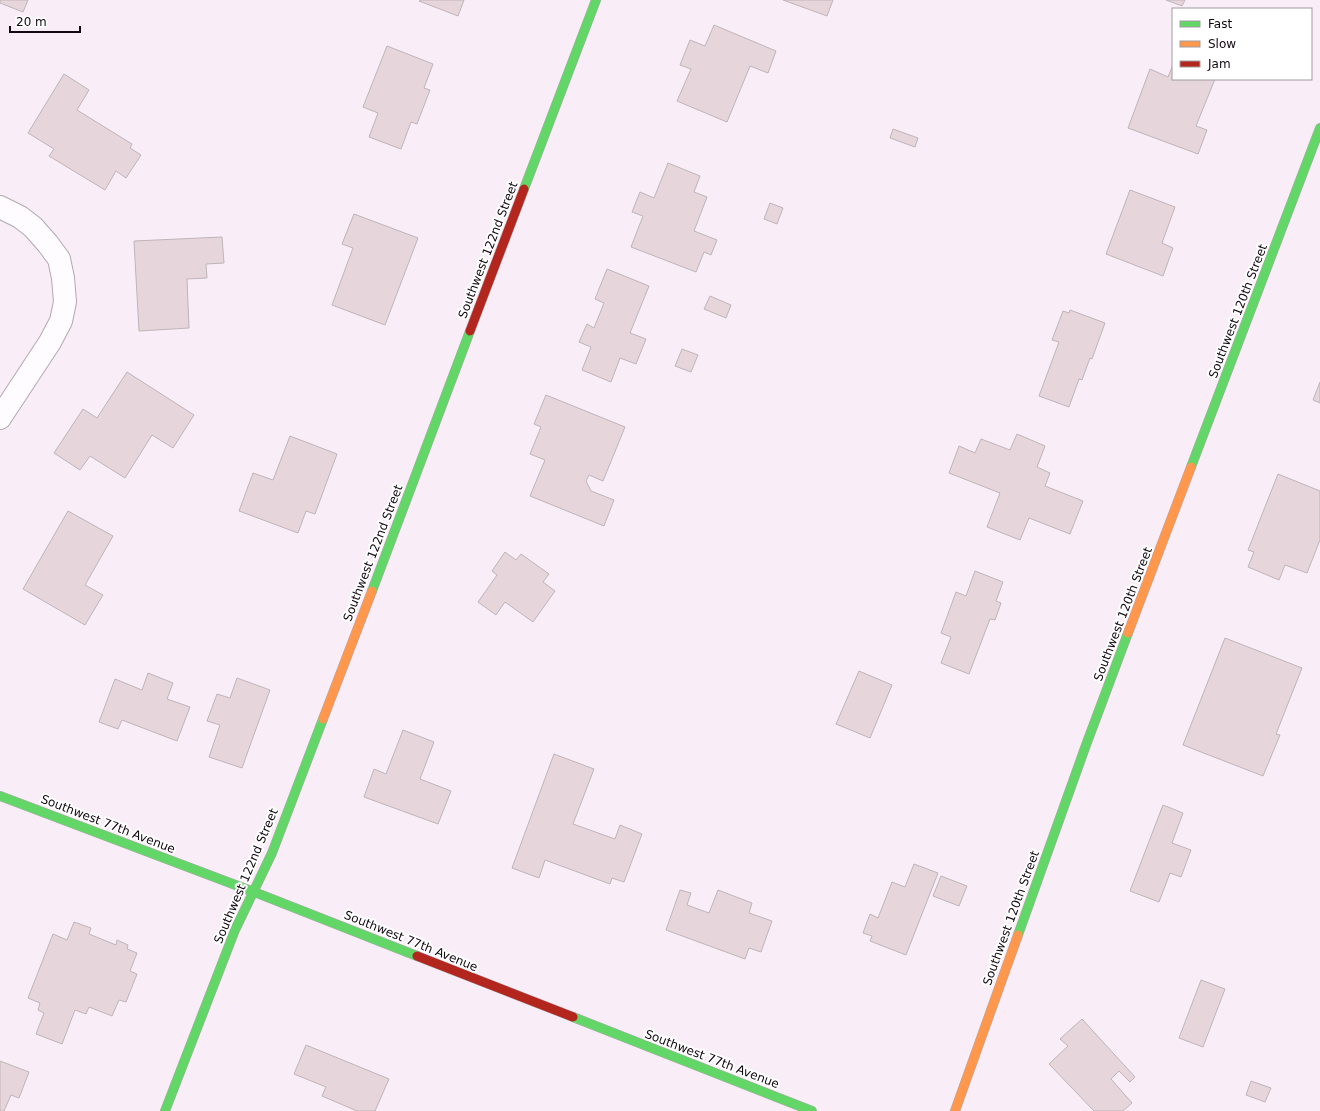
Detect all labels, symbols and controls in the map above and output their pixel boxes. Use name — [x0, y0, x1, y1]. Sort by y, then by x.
scale bar — [10, 8, 80, 34]
legend — [1172, 8, 1312, 80]
text: 20 m — [16, 15, 47, 29]
text: Fast — [1208, 17, 1232, 31]
text: Slow — [1208, 37, 1236, 51]
text: Jam — [1207, 57, 1231, 71]
street label: Southwest 122nd Street — [455, 179, 521, 320]
street label: Southwest 120th Street — [1206, 242, 1270, 380]
street label: Southwest 122nd Street — [340, 482, 406, 623]
street label: Southwest 120th Street — [1091, 545, 1155, 683]
street label: Southwest 77th Avenue — [39, 792, 177, 856]
street label: Southwest 122nd Street — [211, 806, 281, 946]
street label: Southwest 120th Street — [980, 848, 1042, 987]
street label: Southwest 77th Avenue — [342, 908, 480, 974]
street label: Southwest 77th Avenue — [643, 1027, 781, 1091]

